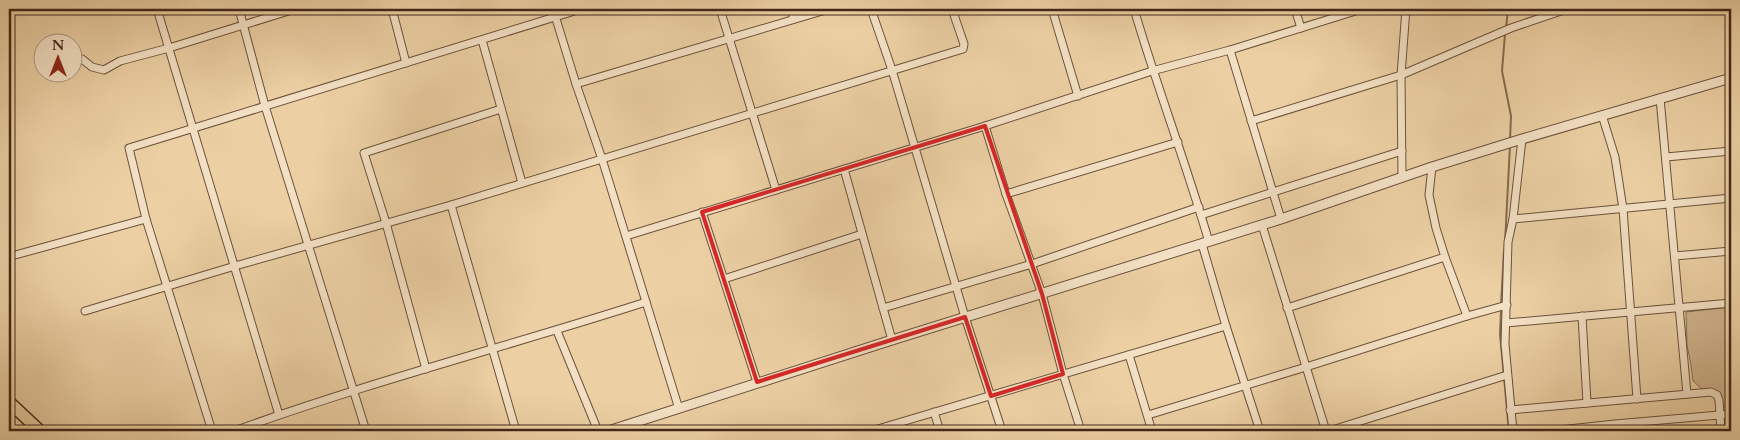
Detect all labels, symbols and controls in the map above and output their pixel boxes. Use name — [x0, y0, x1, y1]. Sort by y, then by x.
north arrow — [32, 32, 82, 82]
text: N — [52, 36, 64, 55]

